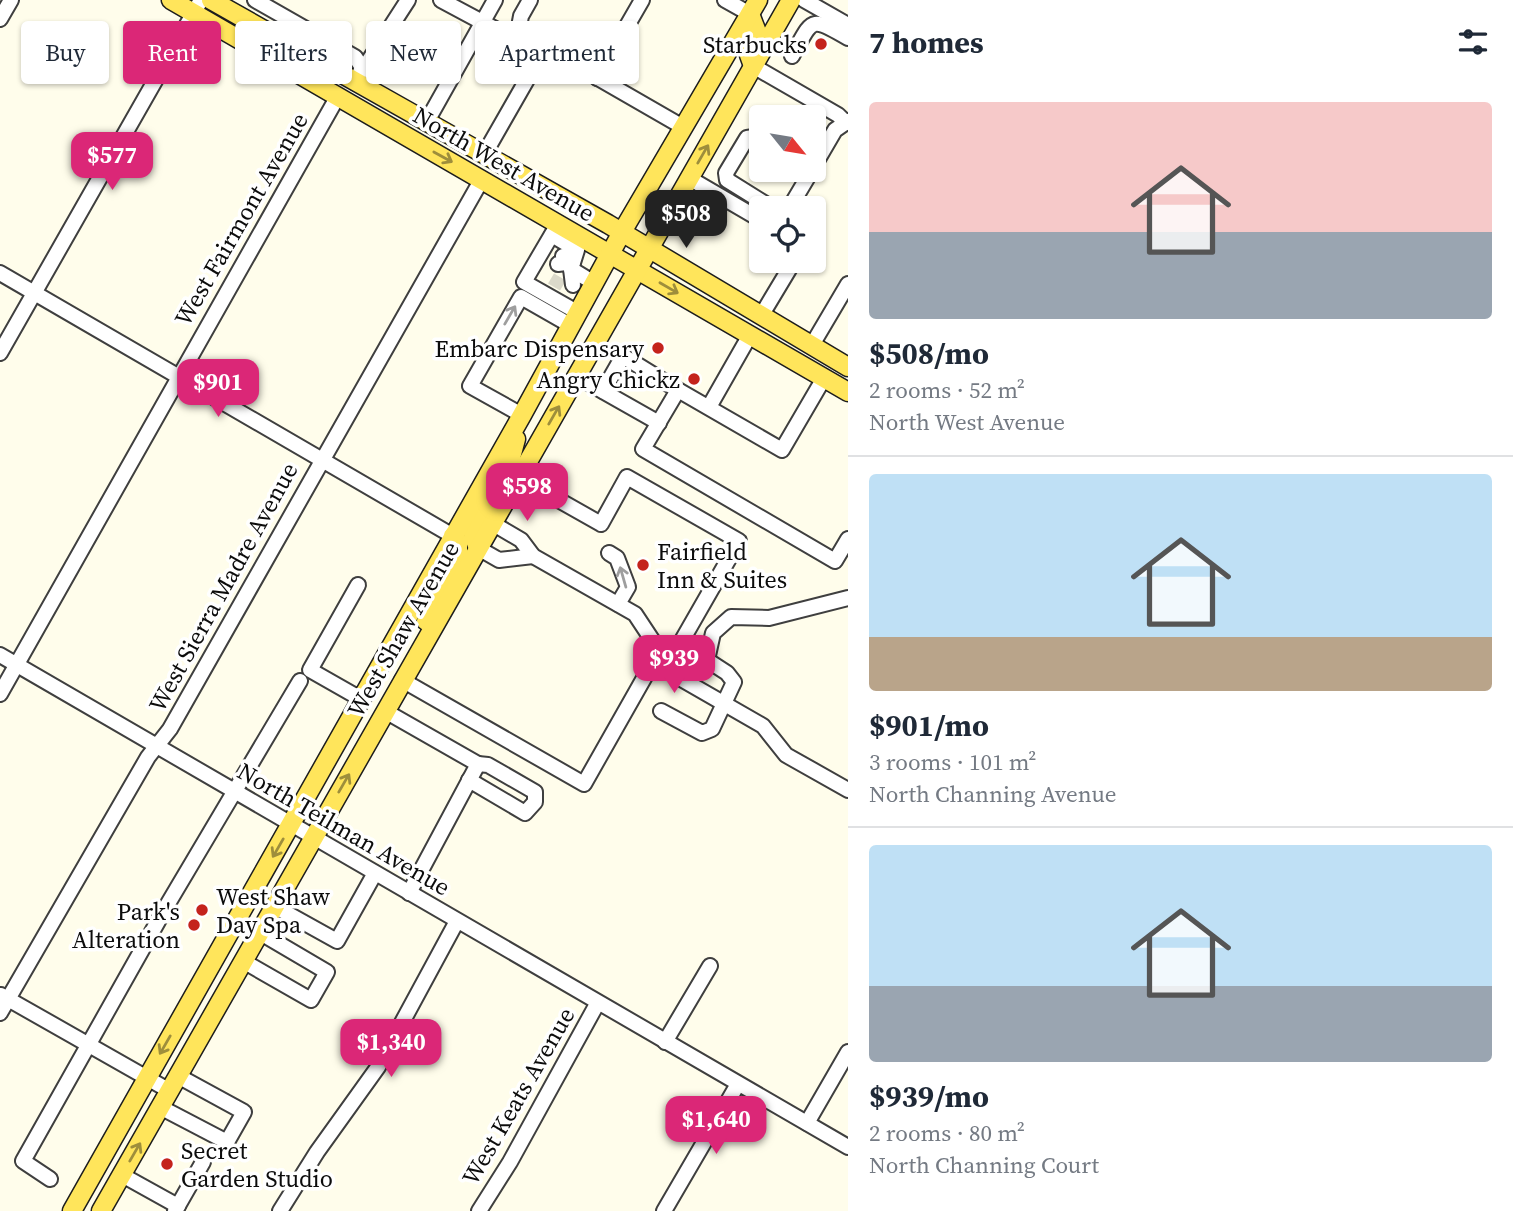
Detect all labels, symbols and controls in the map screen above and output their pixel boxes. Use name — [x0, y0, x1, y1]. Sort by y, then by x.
chip: Buy — [21, 21, 109, 84]
chip: Rent — [123, 21, 221, 84]
chip: Filters — [235, 21, 352, 84]
chip: New — [366, 21, 461, 84]
chip: Apartment — [475, 21, 639, 84]
text: 7 homes — [869, 22, 984, 63]
icon: filters — [1454, 23, 1492, 61]
place label: Starbucks — [703, 28, 807, 61]
marker: Starbucks — [813, 36, 829, 52]
street label: North West Avenue — [407, 99, 601, 229]
north arrow — [749, 105, 826, 182]
map controls — [749, 105, 826, 273]
street label: West Fairmont Avenue — [166, 106, 316, 332]
pin: $577 — [71, 132, 153, 192]
text: $577 — [87, 139, 137, 171]
one-way arrow — [697, 144, 710, 165]
icon: home — [1118, 147, 1244, 273]
one-way arrow — [433, 150, 453, 164]
pin: $508 — [645, 190, 727, 250]
button: locate — [749, 196, 826, 273]
text: $508 — [661, 197, 711, 229]
one-way arrow — [659, 281, 679, 295]
one-way arrow — [504, 306, 518, 326]
place label: Embarc Dispensary — [434, 332, 645, 365]
text: $508/mo — [869, 333, 989, 374]
marker: Embarc Dispensary — [650, 340, 666, 356]
pin: $901 — [177, 360, 259, 419]
place label: Angry Chickz — [537, 363, 680, 396]
text: $901 — [193, 366, 243, 398]
marker: Angry Chickz — [686, 371, 702, 387]
text: 2 rooms · 52 m² — [869, 374, 1025, 406]
one-way arrow — [547, 406, 561, 426]
text: North West Avenue — [869, 406, 1065, 438]
street label: West Sierra Madre Avenue — [141, 456, 305, 718]
pin: $598 — [486, 463, 568, 523]
text: $598 — [502, 470, 552, 502]
icon: home — [1118, 519, 1244, 645]
street label: West Shaw Avenue — [339, 535, 467, 723]
place label: Fairfield Inn & Suites — [657, 535, 787, 596]
marker: Fairfield Inn & Suites — [635, 557, 651, 573]
one-way arrow — [616, 567, 629, 589]
pin: $939 — [633, 636, 715, 695]
text: $939 — [649, 642, 699, 674]
text: $901/mo — [869, 705, 989, 746]
text: 3 rooms · 101 m² — [869, 746, 1036, 778]
street label: North Teilman Avenue — [232, 755, 456, 903]
one-way arrow — [337, 774, 351, 794]
text: North Channing Avenue — [869, 778, 1116, 810]
one-way arrow — [271, 837, 285, 857]
place label: West Shaw Day Spa — [216, 880, 331, 941]
icon: home — [1118, 890, 1244, 1016]
place label: Park's Alteration — [72, 895, 180, 956]
marker: West Shaw Day Spa — [194, 902, 210, 918]
marker: Park's Alteration — [186, 917, 202, 933]
street label: West Keats Avenue — [454, 1001, 582, 1191]
pin: $1,340 — [334, 1020, 448, 1079]
text: $1,340 — [356, 1026, 426, 1058]
one-way arrow — [158, 1035, 172, 1055]
text: $939/mo — [869, 1076, 989, 1117]
pin: $1,640 — [659, 1096, 773, 1156]
text: $1,640 — [681, 1103, 751, 1135]
text: 2 rooms · 80 m² — [869, 1117, 1025, 1149]
place label: Secret Garden Studio — [181, 1134, 333, 1195]
one-way arrow — [128, 1142, 142, 1162]
text: North Channing Court — [869, 1149, 1099, 1181]
marker: Secret Garden Studio — [159, 1156, 175, 1172]

